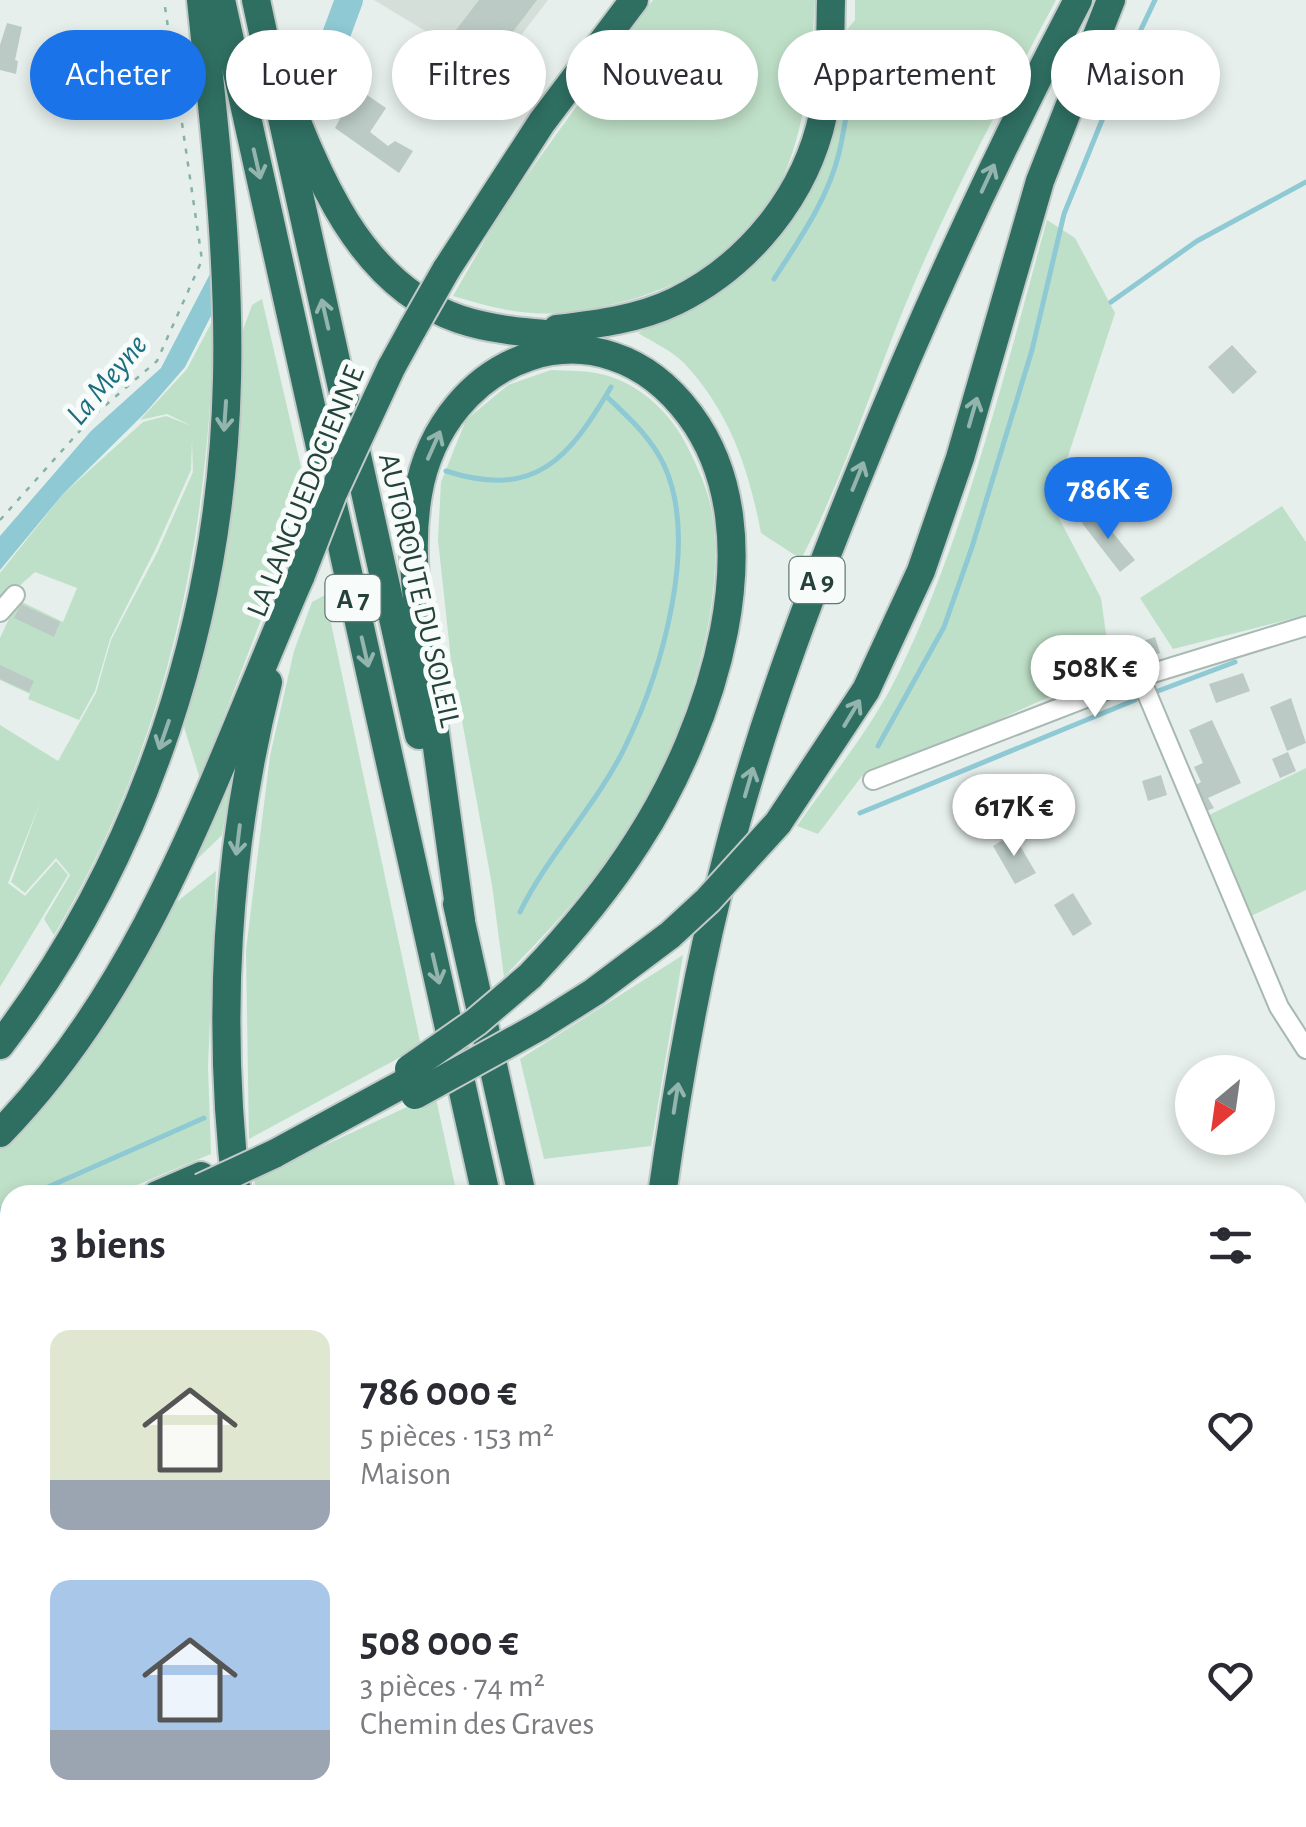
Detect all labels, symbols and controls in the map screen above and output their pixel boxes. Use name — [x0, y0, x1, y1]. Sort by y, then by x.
chip: Acheter — [30, 30, 206, 120]
chip: Louer — [226, 30, 372, 120]
chip: Filtres — [392, 30, 546, 120]
chip: Nouveau — [566, 30, 758, 120]
chip: Appartement — [778, 30, 1031, 120]
chip: Maison — [1051, 30, 1220, 120]
one-way arrow — [249, 147, 267, 179]
one-way arrow — [979, 164, 998, 194]
one-way arrow — [315, 299, 333, 331]
water label: La Meyne — [60, 328, 153, 431]
street label: LA LANGUEDOCIENNE — [242, 362, 370, 621]
one-way arrow — [965, 397, 983, 429]
one-way arrow — [215, 400, 234, 432]
one-way arrow — [426, 430, 444, 461]
street label: AUTOROUTE DU SOLEIL — [373, 450, 465, 731]
pin: 786K € — [1027, 457, 1189, 542]
one-way arrow — [850, 461, 868, 492]
text: 786K € — [1066, 473, 1150, 505]
road number: A 9 — [790, 557, 844, 603]
road number: A 7 — [326, 575, 380, 621]
one-way arrow — [357, 635, 376, 667]
pin: 508K € — [1014, 635, 1176, 720]
text: 508K € — [1053, 651, 1137, 683]
one-way arrow — [842, 699, 862, 728]
one-way arrow — [154, 718, 172, 750]
one-way arrow — [741, 767, 759, 798]
pin: 617K € — [933, 774, 1095, 859]
text: 617K € — [974, 790, 1054, 822]
one-way arrow — [229, 823, 247, 855]
one-way arrow — [428, 952, 446, 984]
north arrow — [1175, 1055, 1275, 1155]
map controls — [1175, 1055, 1275, 1155]
one-way arrow — [667, 1083, 686, 1115]
icon: filters — [1203, 1218, 1258, 1273]
text: 3 biens — [50, 1224, 166, 1266]
icon: home — [130, 1370, 250, 1490]
text: 786 000 € — [360, 1371, 517, 1413]
icon: heart — [1203, 1403, 1258, 1458]
text: 5 pièces · 153 m² — [360, 1420, 554, 1452]
text: Maison — [360, 1458, 451, 1490]
icon: home — [130, 1620, 250, 1740]
text: 508 000 € — [360, 1621, 519, 1663]
icon: heart — [1203, 1653, 1258, 1708]
text: 3 pièces · 74 m² — [360, 1670, 545, 1702]
text: Chemin des Graves — [360, 1708, 594, 1740]

